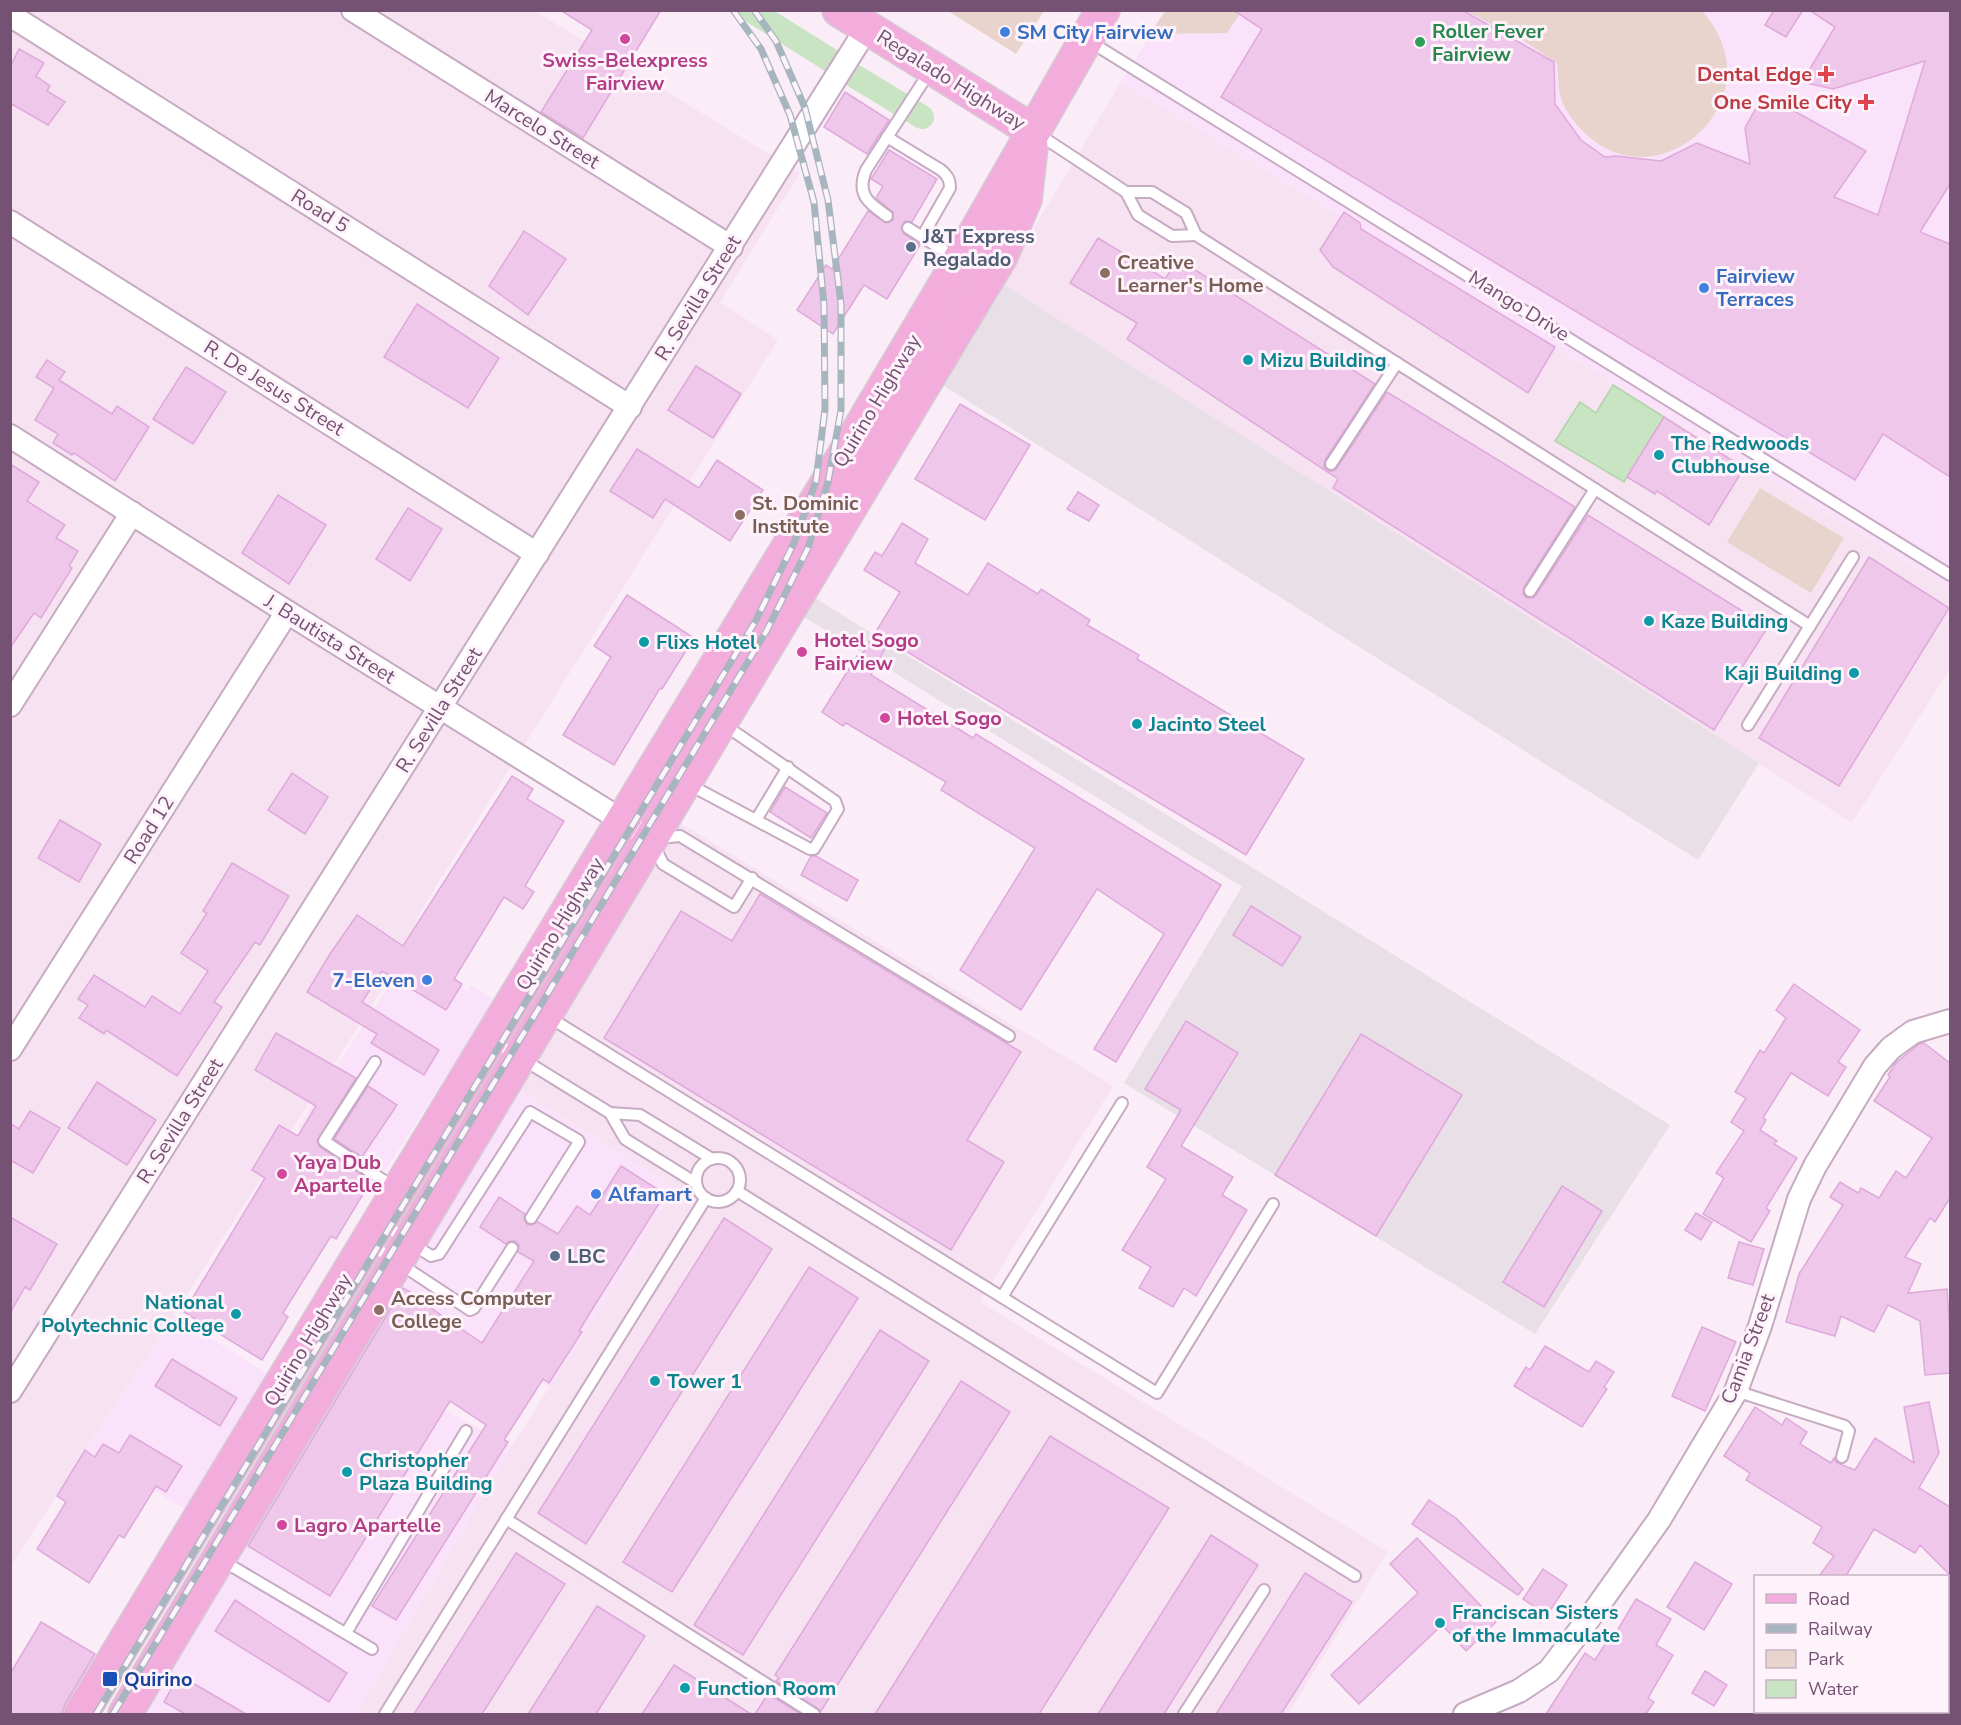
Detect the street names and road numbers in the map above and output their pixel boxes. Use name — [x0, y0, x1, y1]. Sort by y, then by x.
street label: Regalado Highway — [871, 23, 1031, 137]
street label: Marcelo Street — [479, 83, 606, 176]
street label: Road 5 — [286, 183, 354, 239]
street label: R. Sevilla Street — [649, 229, 748, 366]
street label: Mango Drive — [1463, 264, 1575, 348]
street label: Quirino Highway — [827, 329, 928, 473]
street label: R. De Jesus Street — [199, 334, 350, 443]
street label: J. Bautista Street — [259, 587, 401, 691]
street label: R. Sevilla Street — [390, 641, 489, 778]
street label: Road 12 — [118, 791, 180, 869]
street label: Quirino Highway — [510, 852, 611, 996]
street label: R. Sevilla Street — [131, 1052, 230, 1189]
street label: Quirino Highway — [258, 1268, 359, 1412]
street label: Camia Street — [1715, 1289, 1782, 1408]

